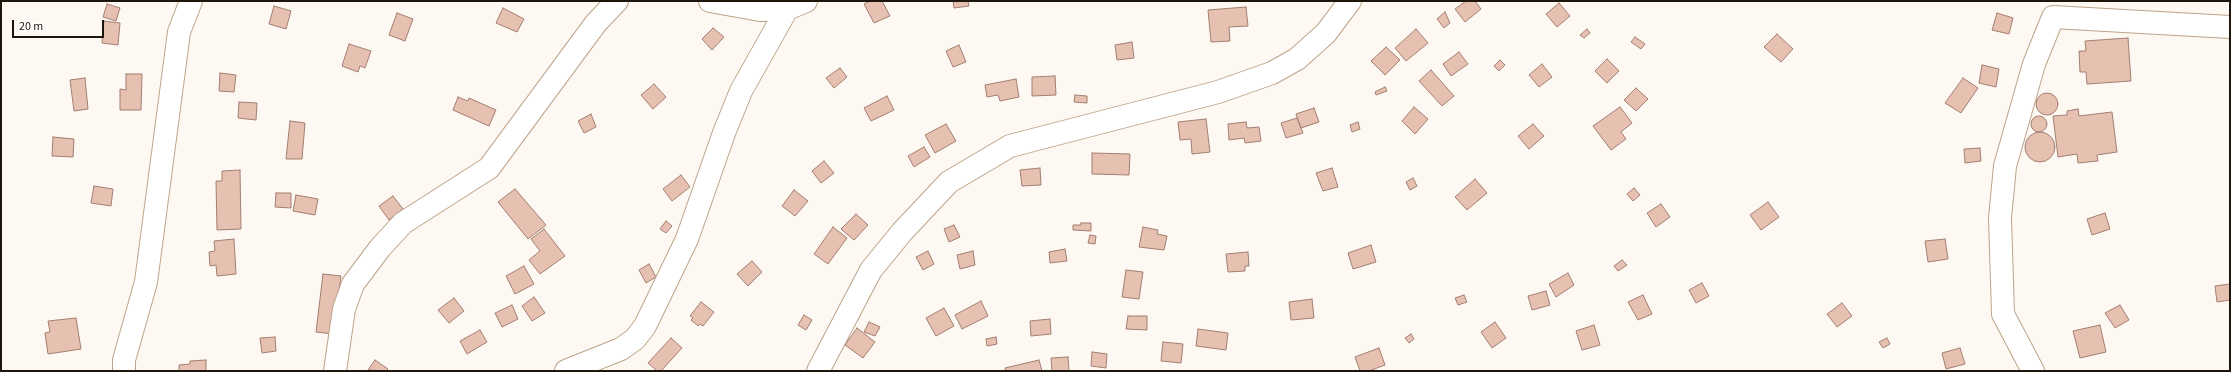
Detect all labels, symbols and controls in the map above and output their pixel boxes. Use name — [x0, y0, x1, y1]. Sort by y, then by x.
scale bar — [14, 12, 106, 38]
text: 20 m — [19, 18, 43, 35]

